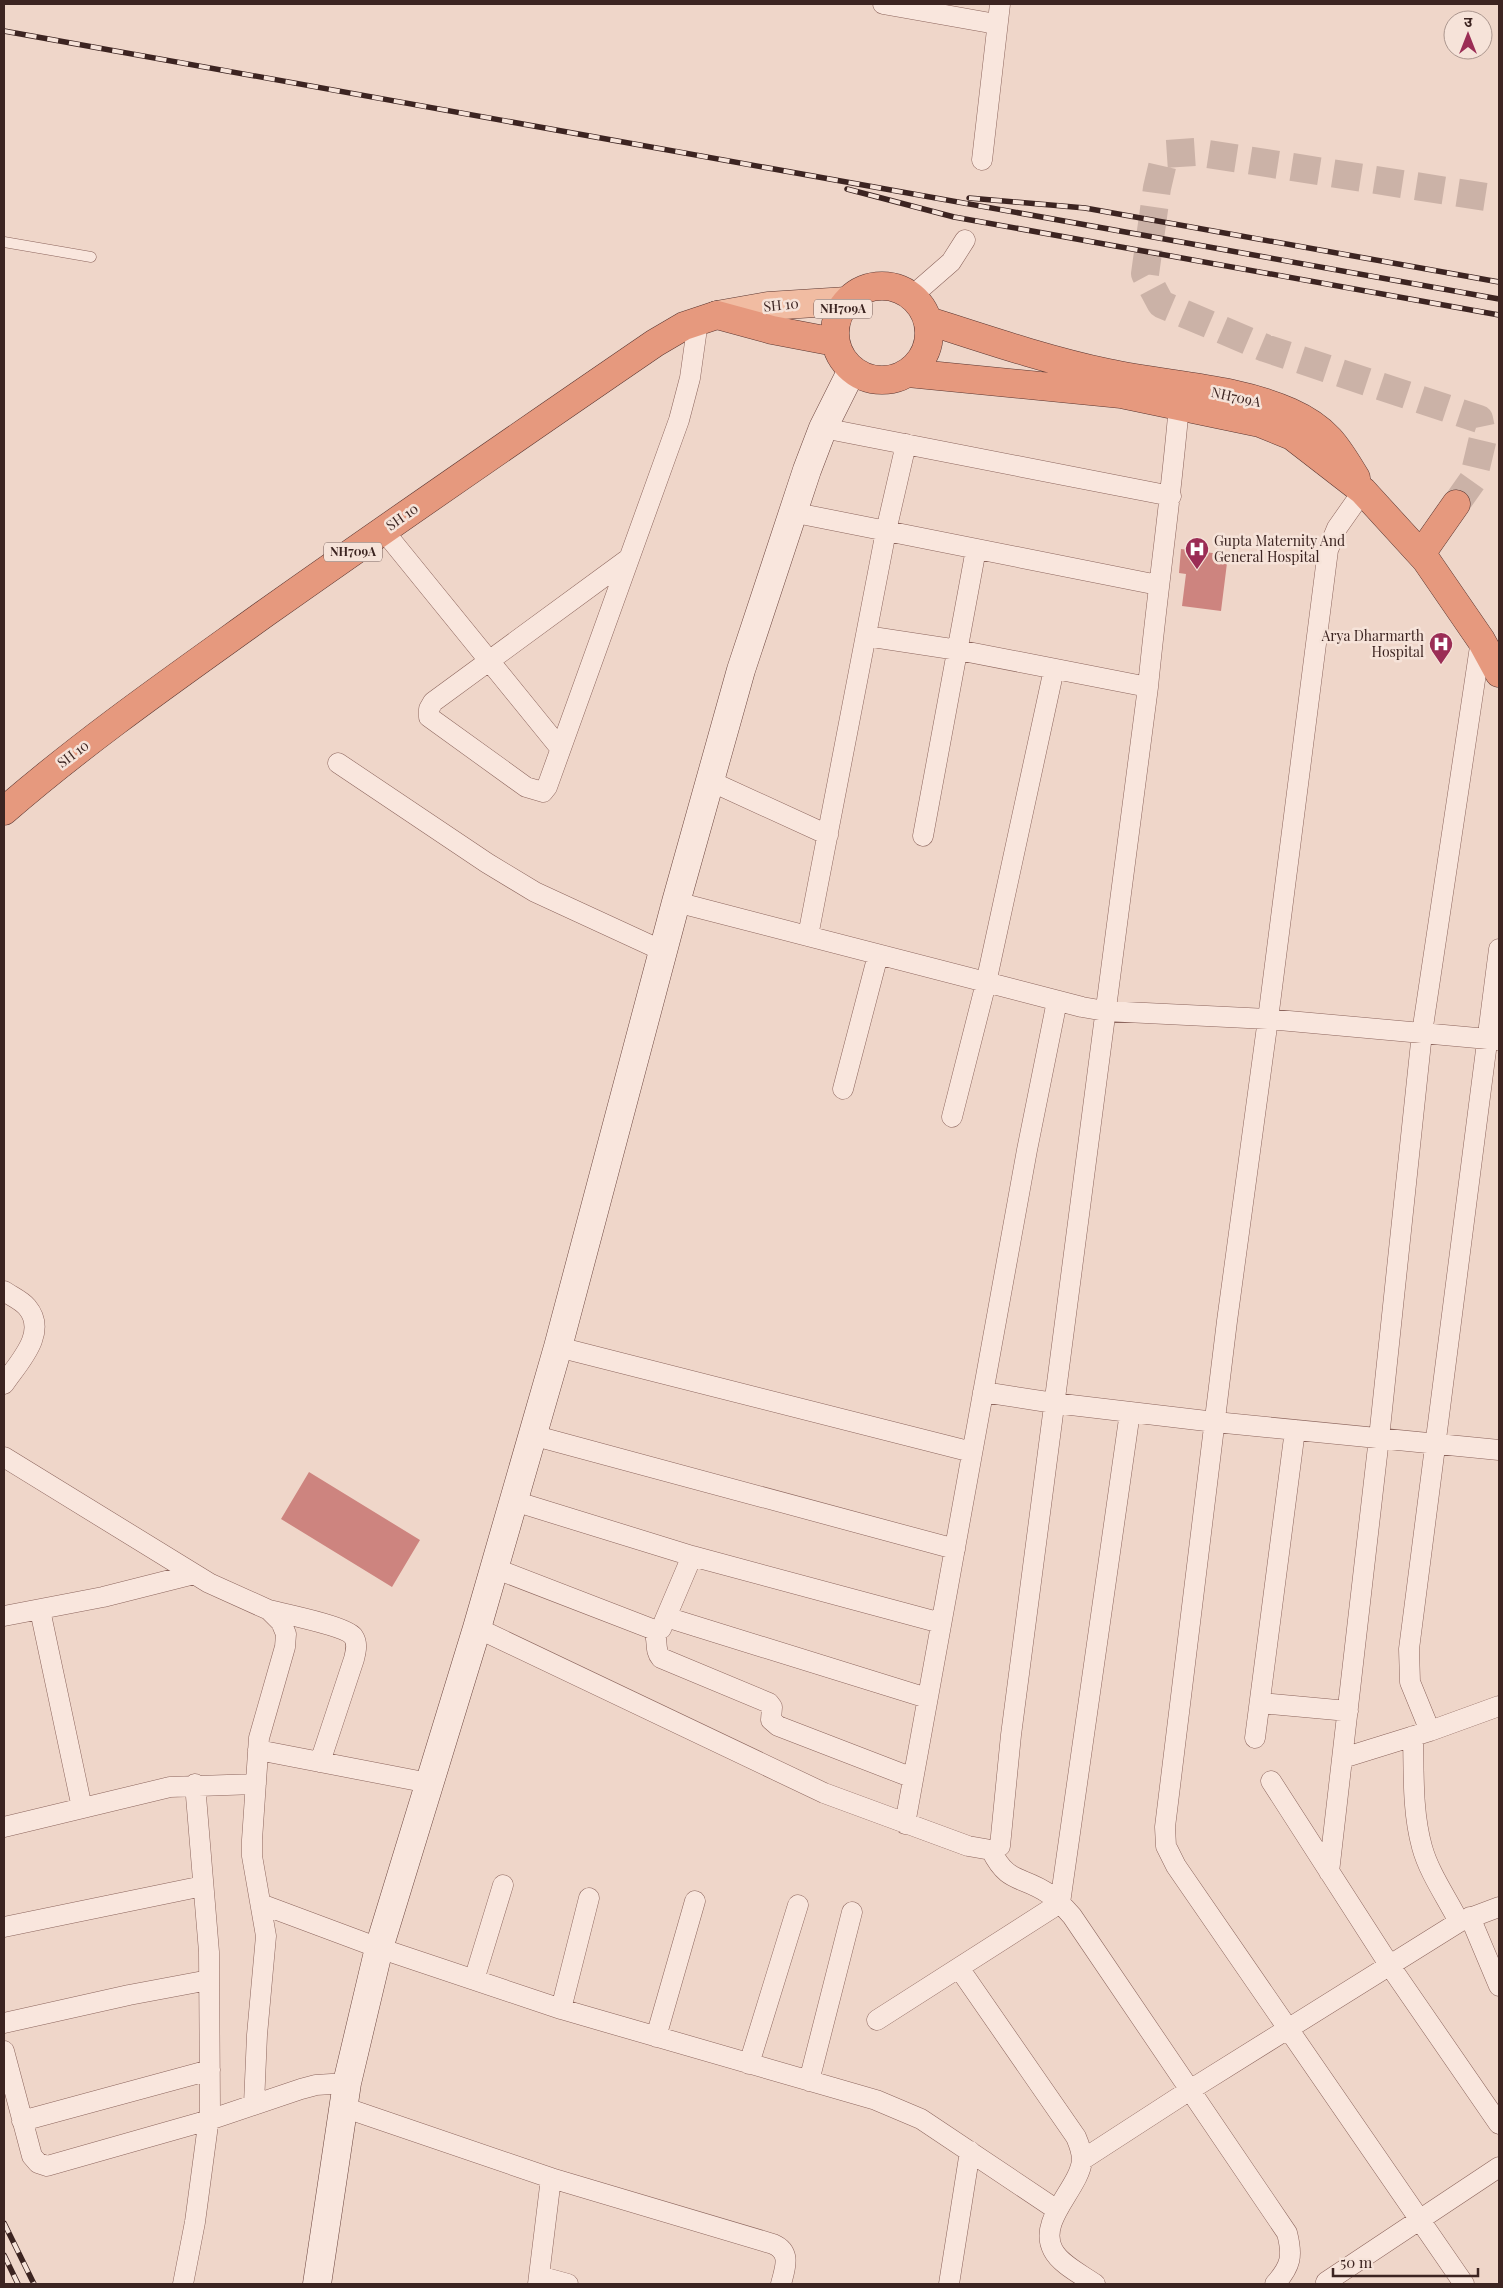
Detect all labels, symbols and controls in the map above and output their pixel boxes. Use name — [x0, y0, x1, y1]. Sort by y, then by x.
north arrow — [1443, 10, 1493, 60]
text: उ — [1464, 12, 1473, 31]
street label: SH 10 — [762, 293, 799, 316]
road number: NH709A — [814, 300, 872, 318]
street label: NH709A — [1209, 382, 1263, 411]
street label: SH 10 — [382, 499, 422, 534]
place label: Gupta Maternity And General Hospital — [1214, 531, 1345, 566]
hospital icon: Gupta Maternity And General Hospital — [1184, 536, 1210, 570]
road number: NH709A — [324, 542, 382, 562]
place label: Arya Dharmarth Hospital — [1320, 626, 1425, 661]
hospital icon: Arya Dharmarth Hospital — [1428, 631, 1454, 665]
street label: SH 10 — [53, 735, 92, 772]
scale bar — [1333, 2246, 1478, 2278]
text: 50 m — [1340, 2252, 1373, 2272]

